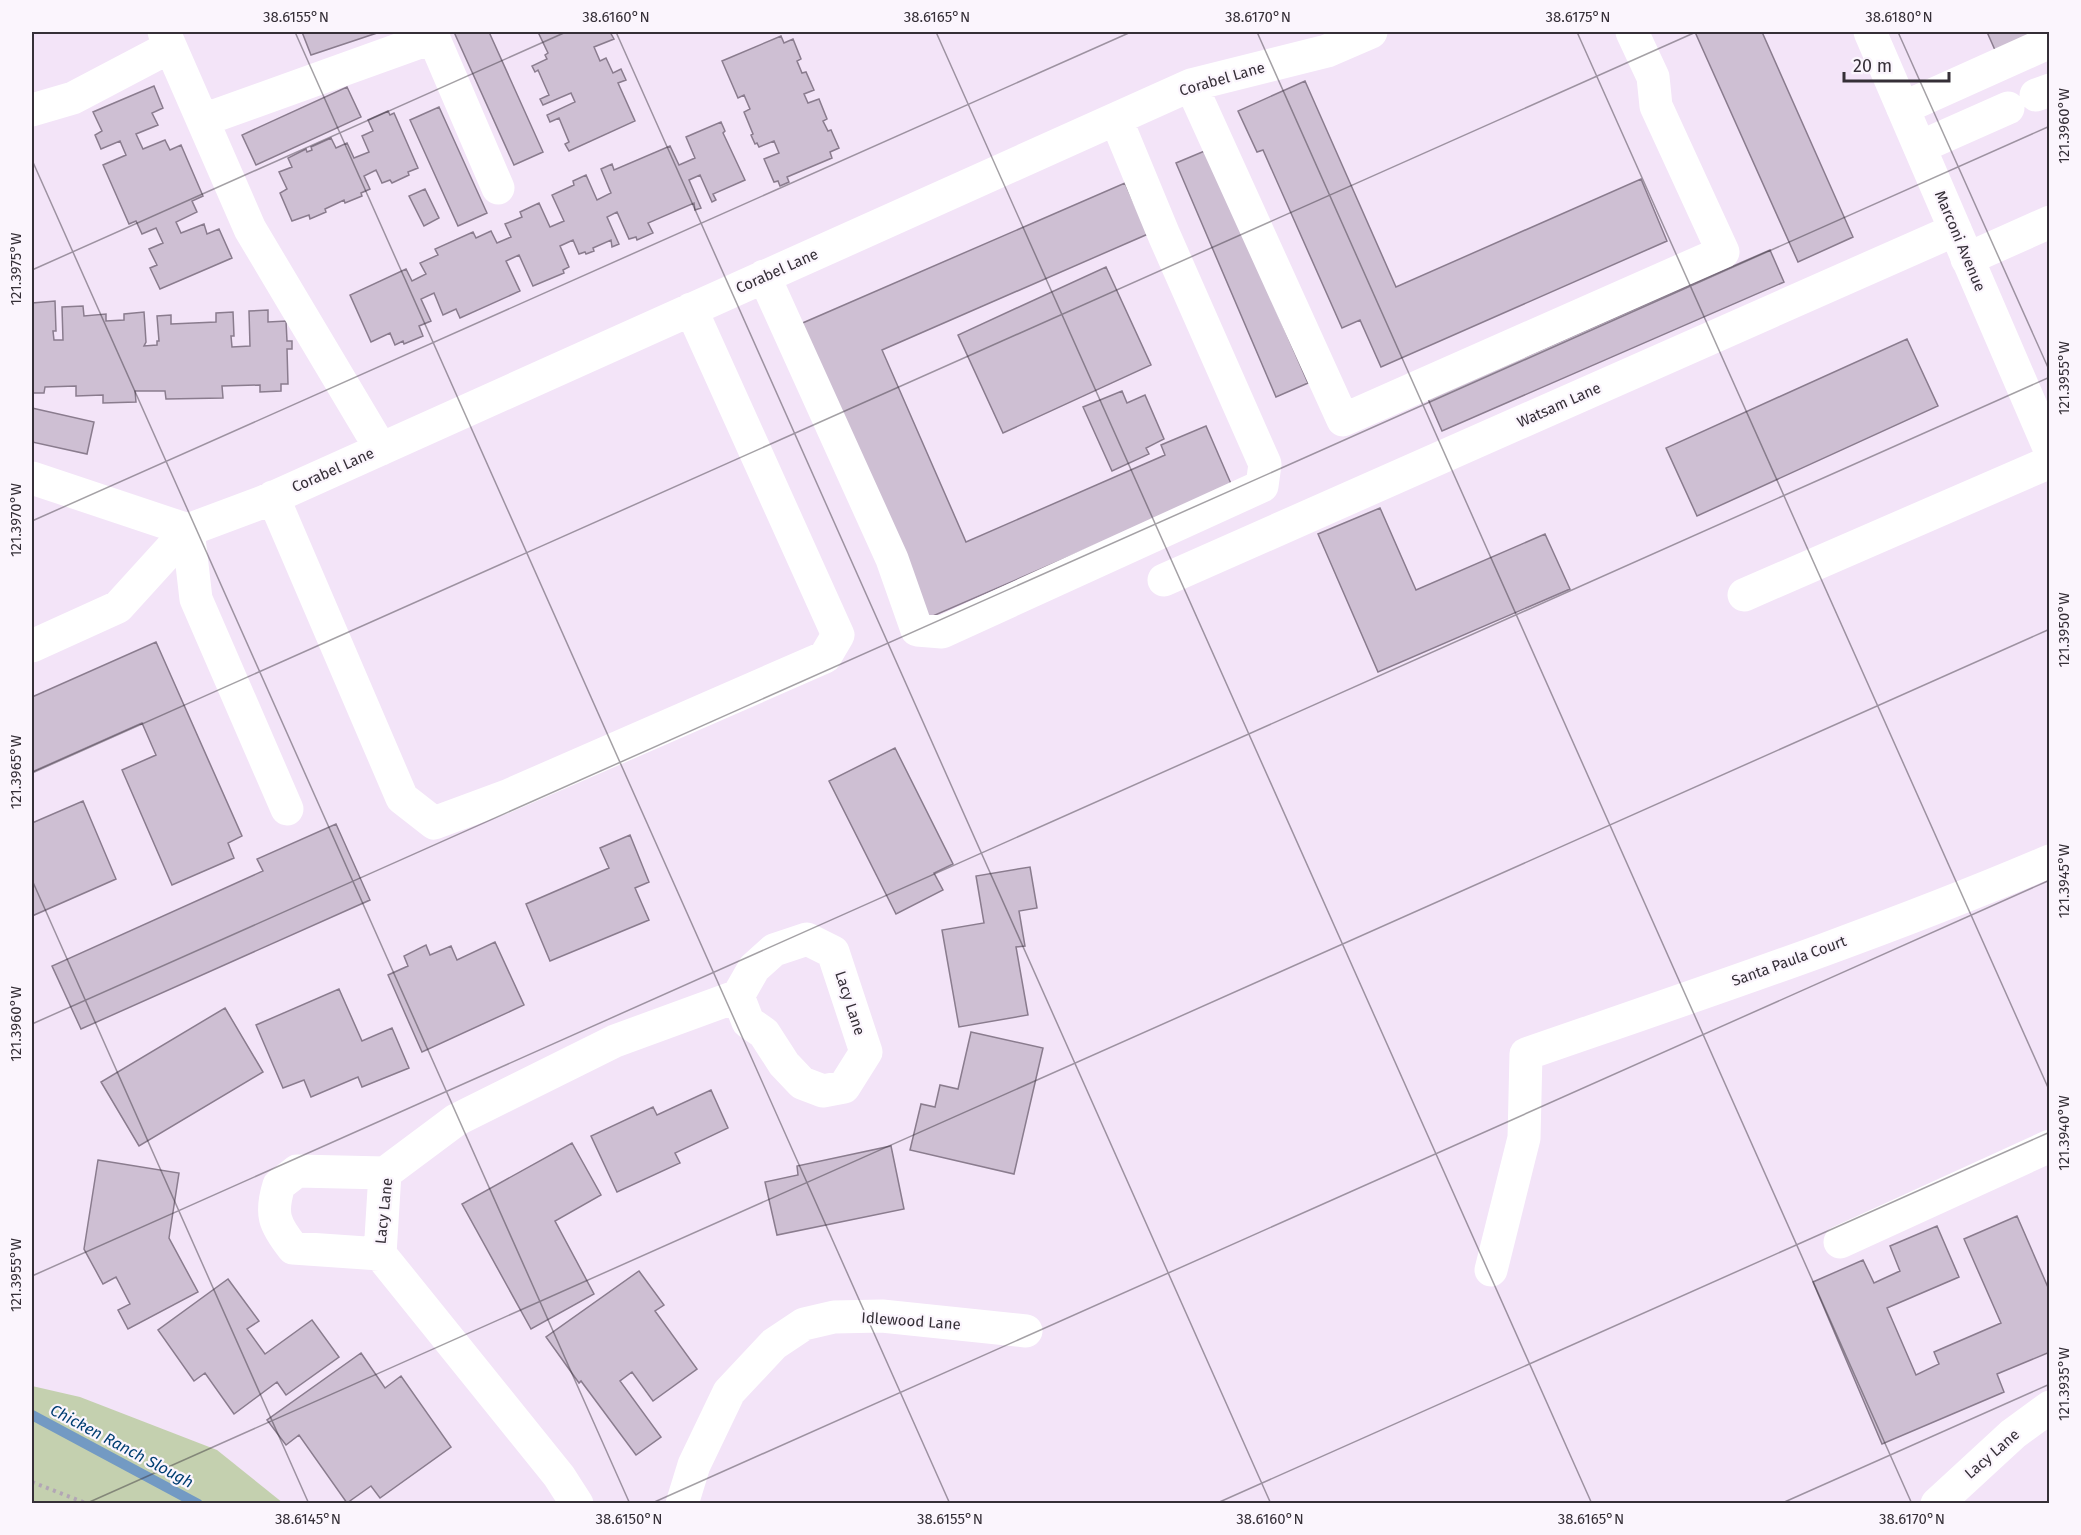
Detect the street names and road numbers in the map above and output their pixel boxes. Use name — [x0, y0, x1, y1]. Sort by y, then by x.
street label: Corabel Lane — [1177, 58, 1267, 100]
street label: Marconi Avenue — [1931, 188, 1989, 294]
street label: Corabel Lane — [733, 245, 821, 297]
street label: Watsam Lane — [1514, 379, 1604, 431]
street label: Corabel Lane — [289, 444, 377, 496]
street label: Santa Paula Court — [1729, 932, 1849, 990]
street label: Lacy Lane — [831, 969, 869, 1037]
street label: Lacy Lane — [372, 1177, 396, 1245]
street label: Idlewood Lane — [861, 1309, 961, 1333]
street label: Lacy Lane — [1961, 1425, 2023, 1483]

